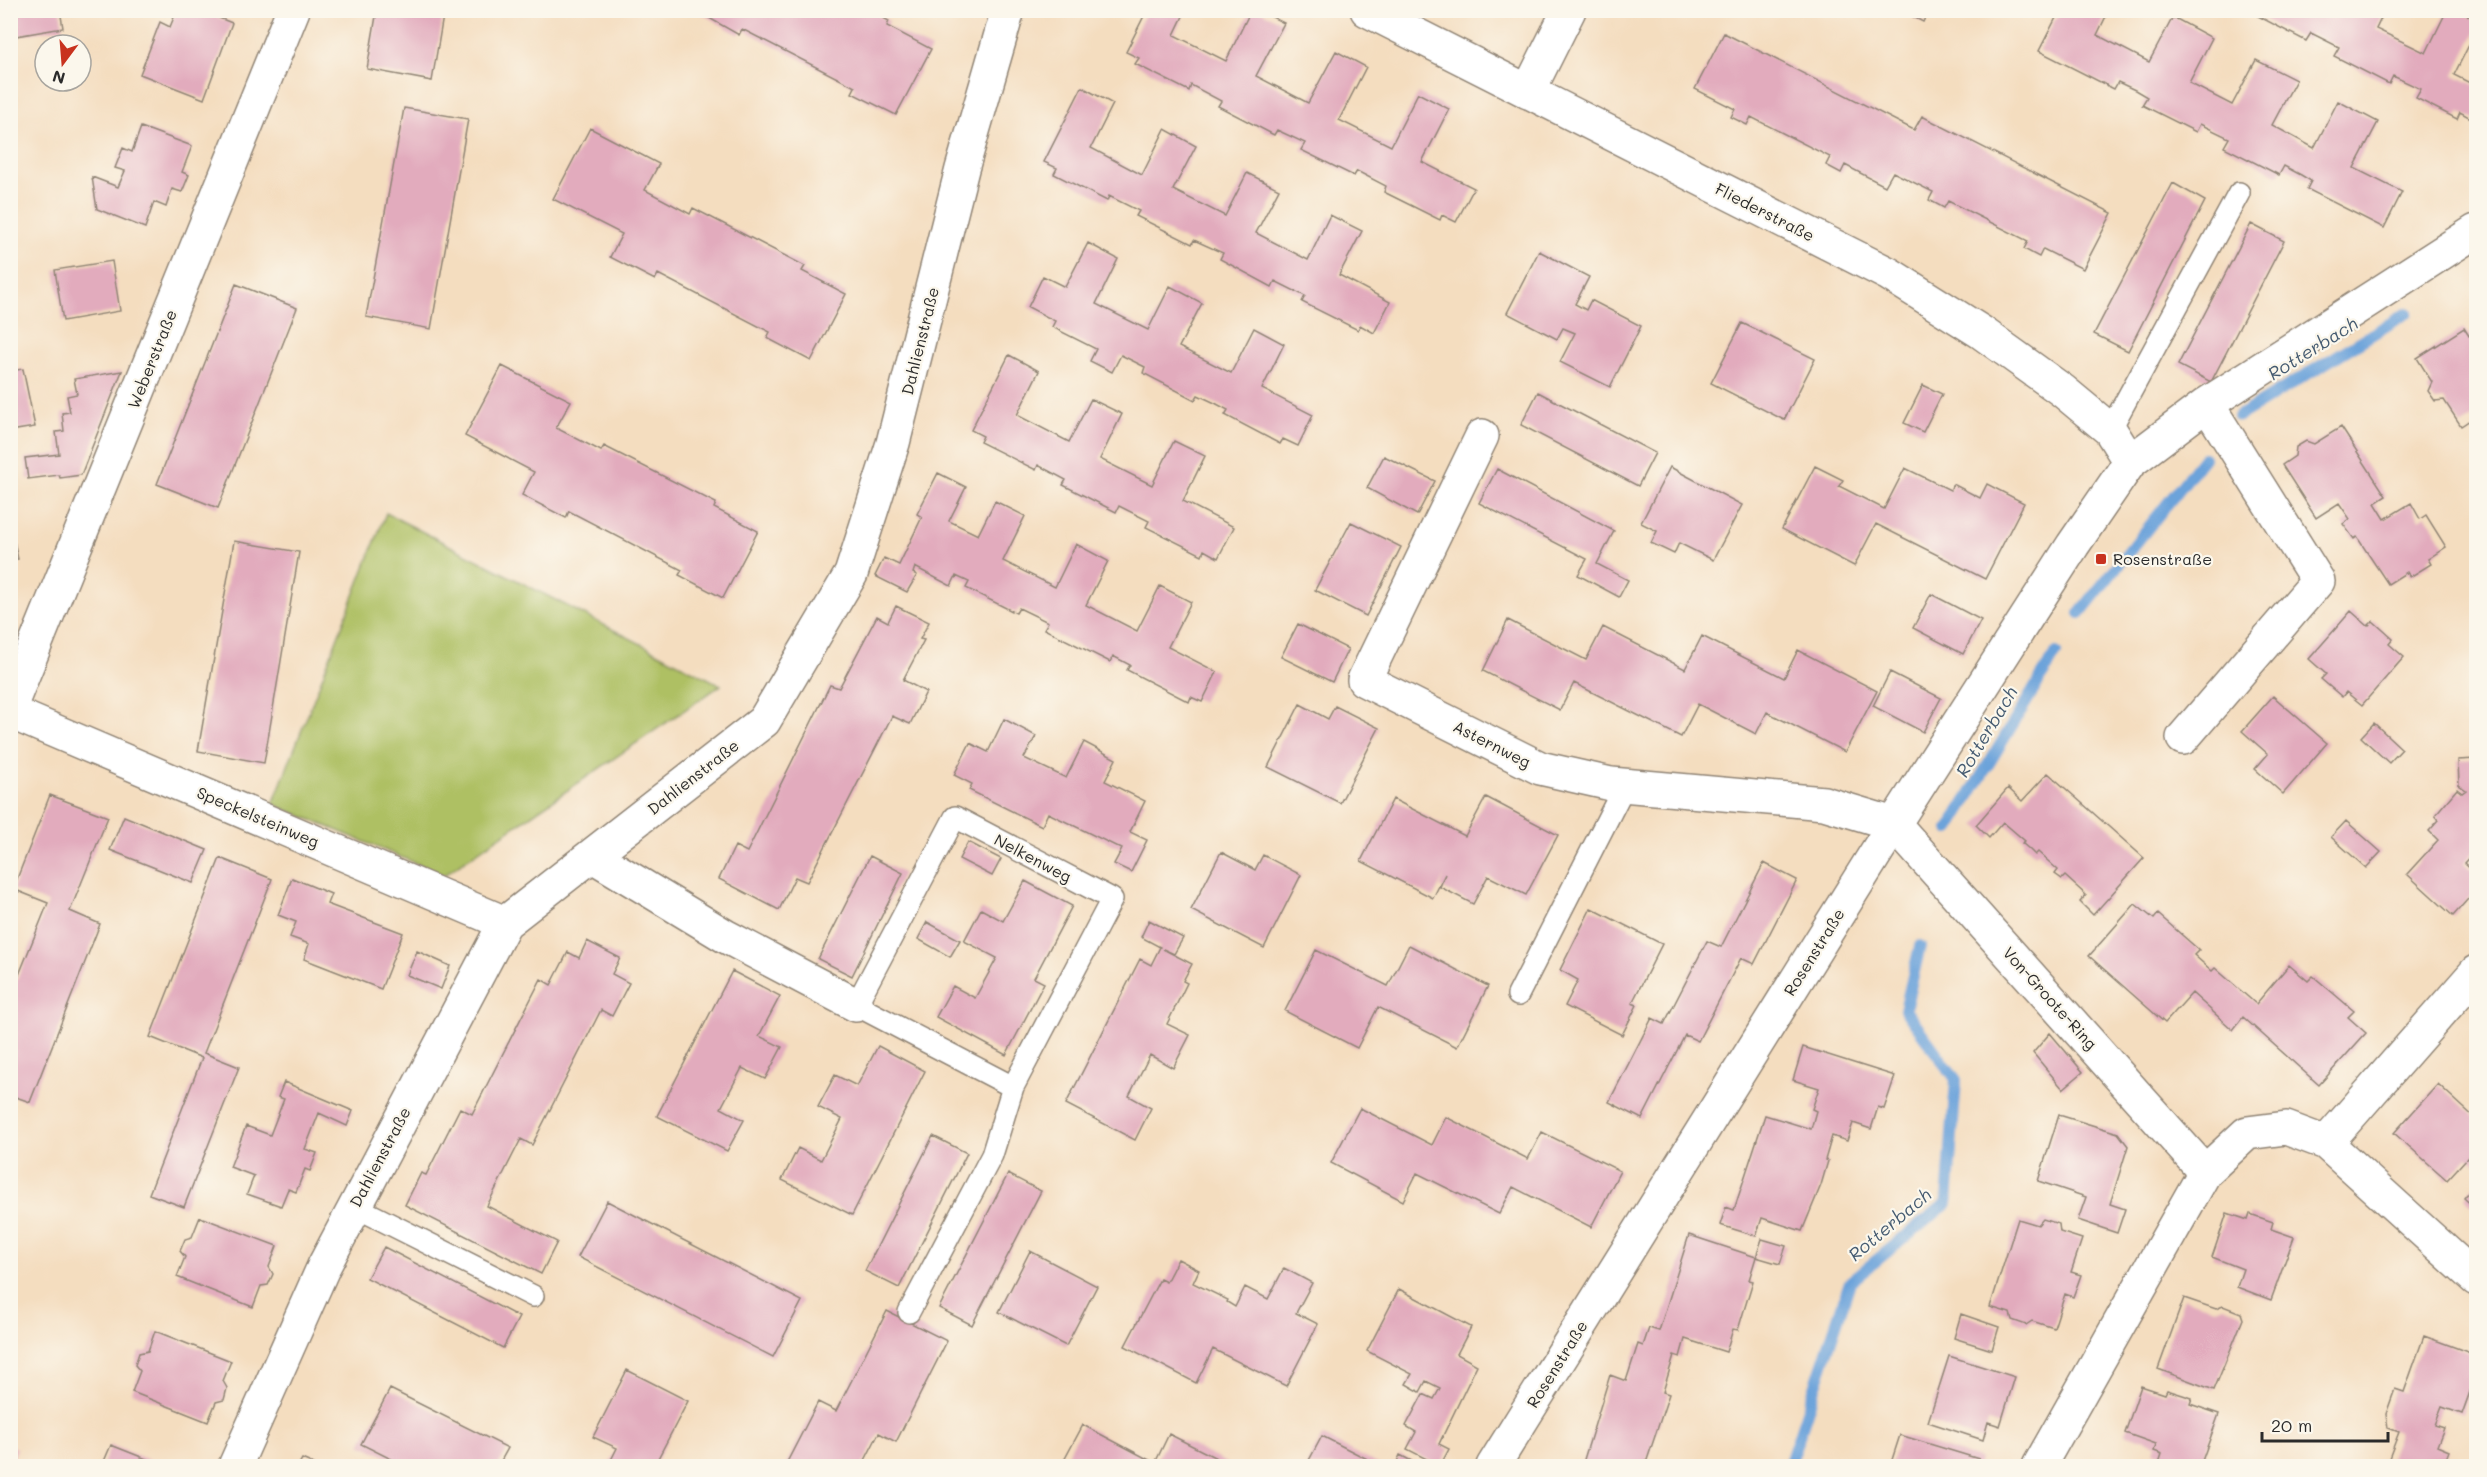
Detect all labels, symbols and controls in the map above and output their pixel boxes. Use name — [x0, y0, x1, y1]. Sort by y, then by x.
north arrow — [33, 33, 93, 93]
text: N — [50, 66, 67, 90]
street label: Fliederstraße — [1712, 178, 1818, 246]
street label: Dahlienstraße — [896, 285, 943, 397]
street label: Weberstraße — [122, 306, 181, 411]
water label: Rotterbach — [2263, 311, 2362, 385]
place label: Rosenstraße — [2113, 548, 2212, 569]
marker: Rosenstraße — [2094, 552, 2108, 566]
water label: Rotterbach — [1950, 682, 2023, 781]
street label: Asternweg — [1450, 715, 1535, 772]
street label: Dahlienstraße — [643, 734, 743, 819]
street label: Speckelsteinweg — [194, 781, 322, 852]
street label: Nelkenweg — [991, 828, 1076, 887]
street label: Rosenstraße — [1778, 904, 1849, 999]
street label: Von-Groote-Ring — [1999, 942, 2102, 1053]
street label: Dahlienstraße — [344, 1103, 415, 1210]
water label: Rotterbach — [1843, 1182, 1936, 1266]
street label: Rosenstraße — [1521, 1316, 1592, 1411]
scale bar — [2262, 1405, 2388, 1443]
text: 20 m — [2271, 1413, 2312, 1437]

